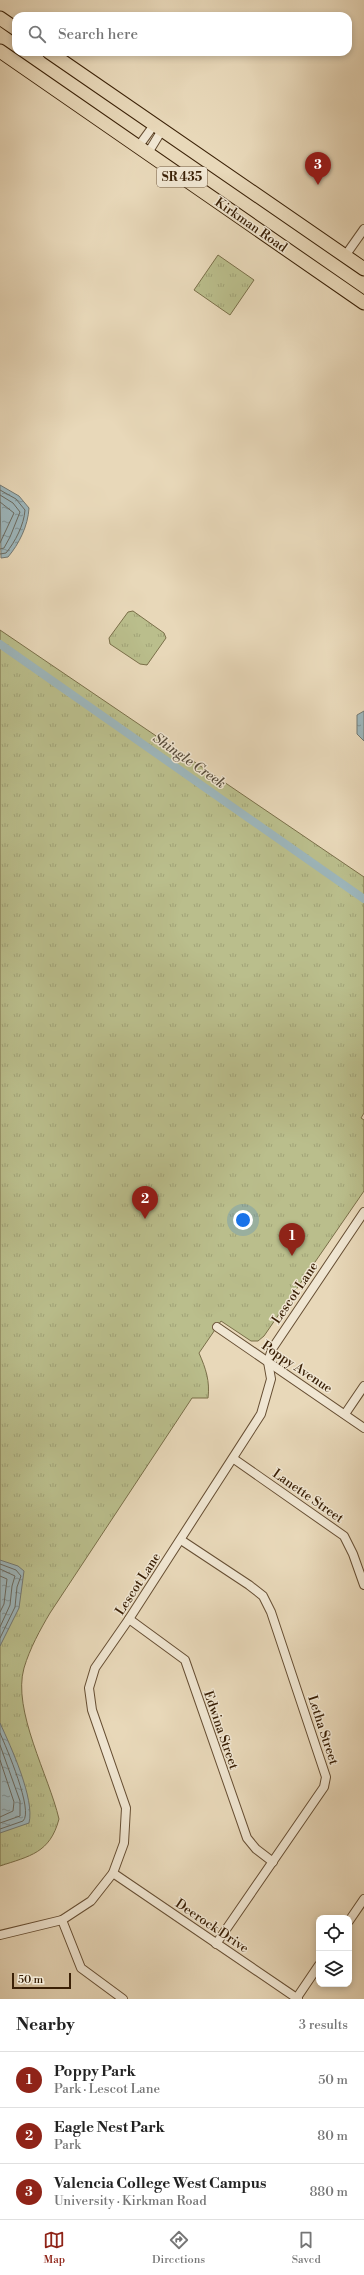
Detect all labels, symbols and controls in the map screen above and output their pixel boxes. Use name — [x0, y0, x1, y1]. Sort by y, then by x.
search box — [12, 12, 352, 56]
icon: search — [26, 23, 48, 45]
text: Search here — [58, 25, 138, 44]
pin: 3 — [305, 152, 331, 185]
road number: SR 435 — [157, 167, 207, 187]
street label: Kirkman Road — [212, 194, 291, 256]
water label: Shingle Creek — [149, 729, 229, 793]
pin: 2 — [132, 1186, 158, 1219]
your location — [233, 1210, 253, 1230]
pin: 1 — [279, 1223, 305, 1256]
street label: Lescot Lane — [268, 1259, 322, 1327]
street label: Poppy Avenue — [259, 1337, 336, 1397]
street label: Lanette Street — [269, 1466, 347, 1527]
street label: Lescot Lane — [112, 1549, 164, 1618]
street label: Edwina Street — [200, 1689, 242, 1772]
street label: Letha Street — [304, 1693, 342, 1767]
street label: Deerock Drive — [172, 1896, 252, 1957]
map controls — [316, 1915, 352, 1987]
button: locate — [316, 1915, 352, 1951]
button: layers — [316, 1951, 352, 1987]
scale bar — [12, 1971, 71, 1990]
text: 50 m — [18, 1973, 43, 1987]
text: Nearby — [16, 2014, 75, 2036]
text: 3 results — [299, 2017, 348, 2033]
text: Poppy Park — [54, 2062, 136, 2081]
text: 1 — [26, 2072, 32, 2088]
text: 50 m — [318, 2072, 348, 2088]
text: Park · Lescot Lane — [54, 2081, 160, 2097]
text: Eagle Nest Park — [54, 2118, 165, 2137]
text: 2 — [25, 2128, 33, 2144]
text: 80 m — [317, 2128, 348, 2144]
text: Park — [54, 2137, 81, 2153]
text: Valencia College West Campus — [54, 2174, 266, 2193]
text: 3 — [25, 2184, 33, 2200]
text: 880 m — [309, 2184, 348, 2200]
text: University · Kirkman Road — [54, 2193, 207, 2209]
tab: Map — [43, 2229, 65, 2267]
tab: Directions — [152, 2229, 205, 2267]
tab: Saved — [292, 2229, 321, 2267]

